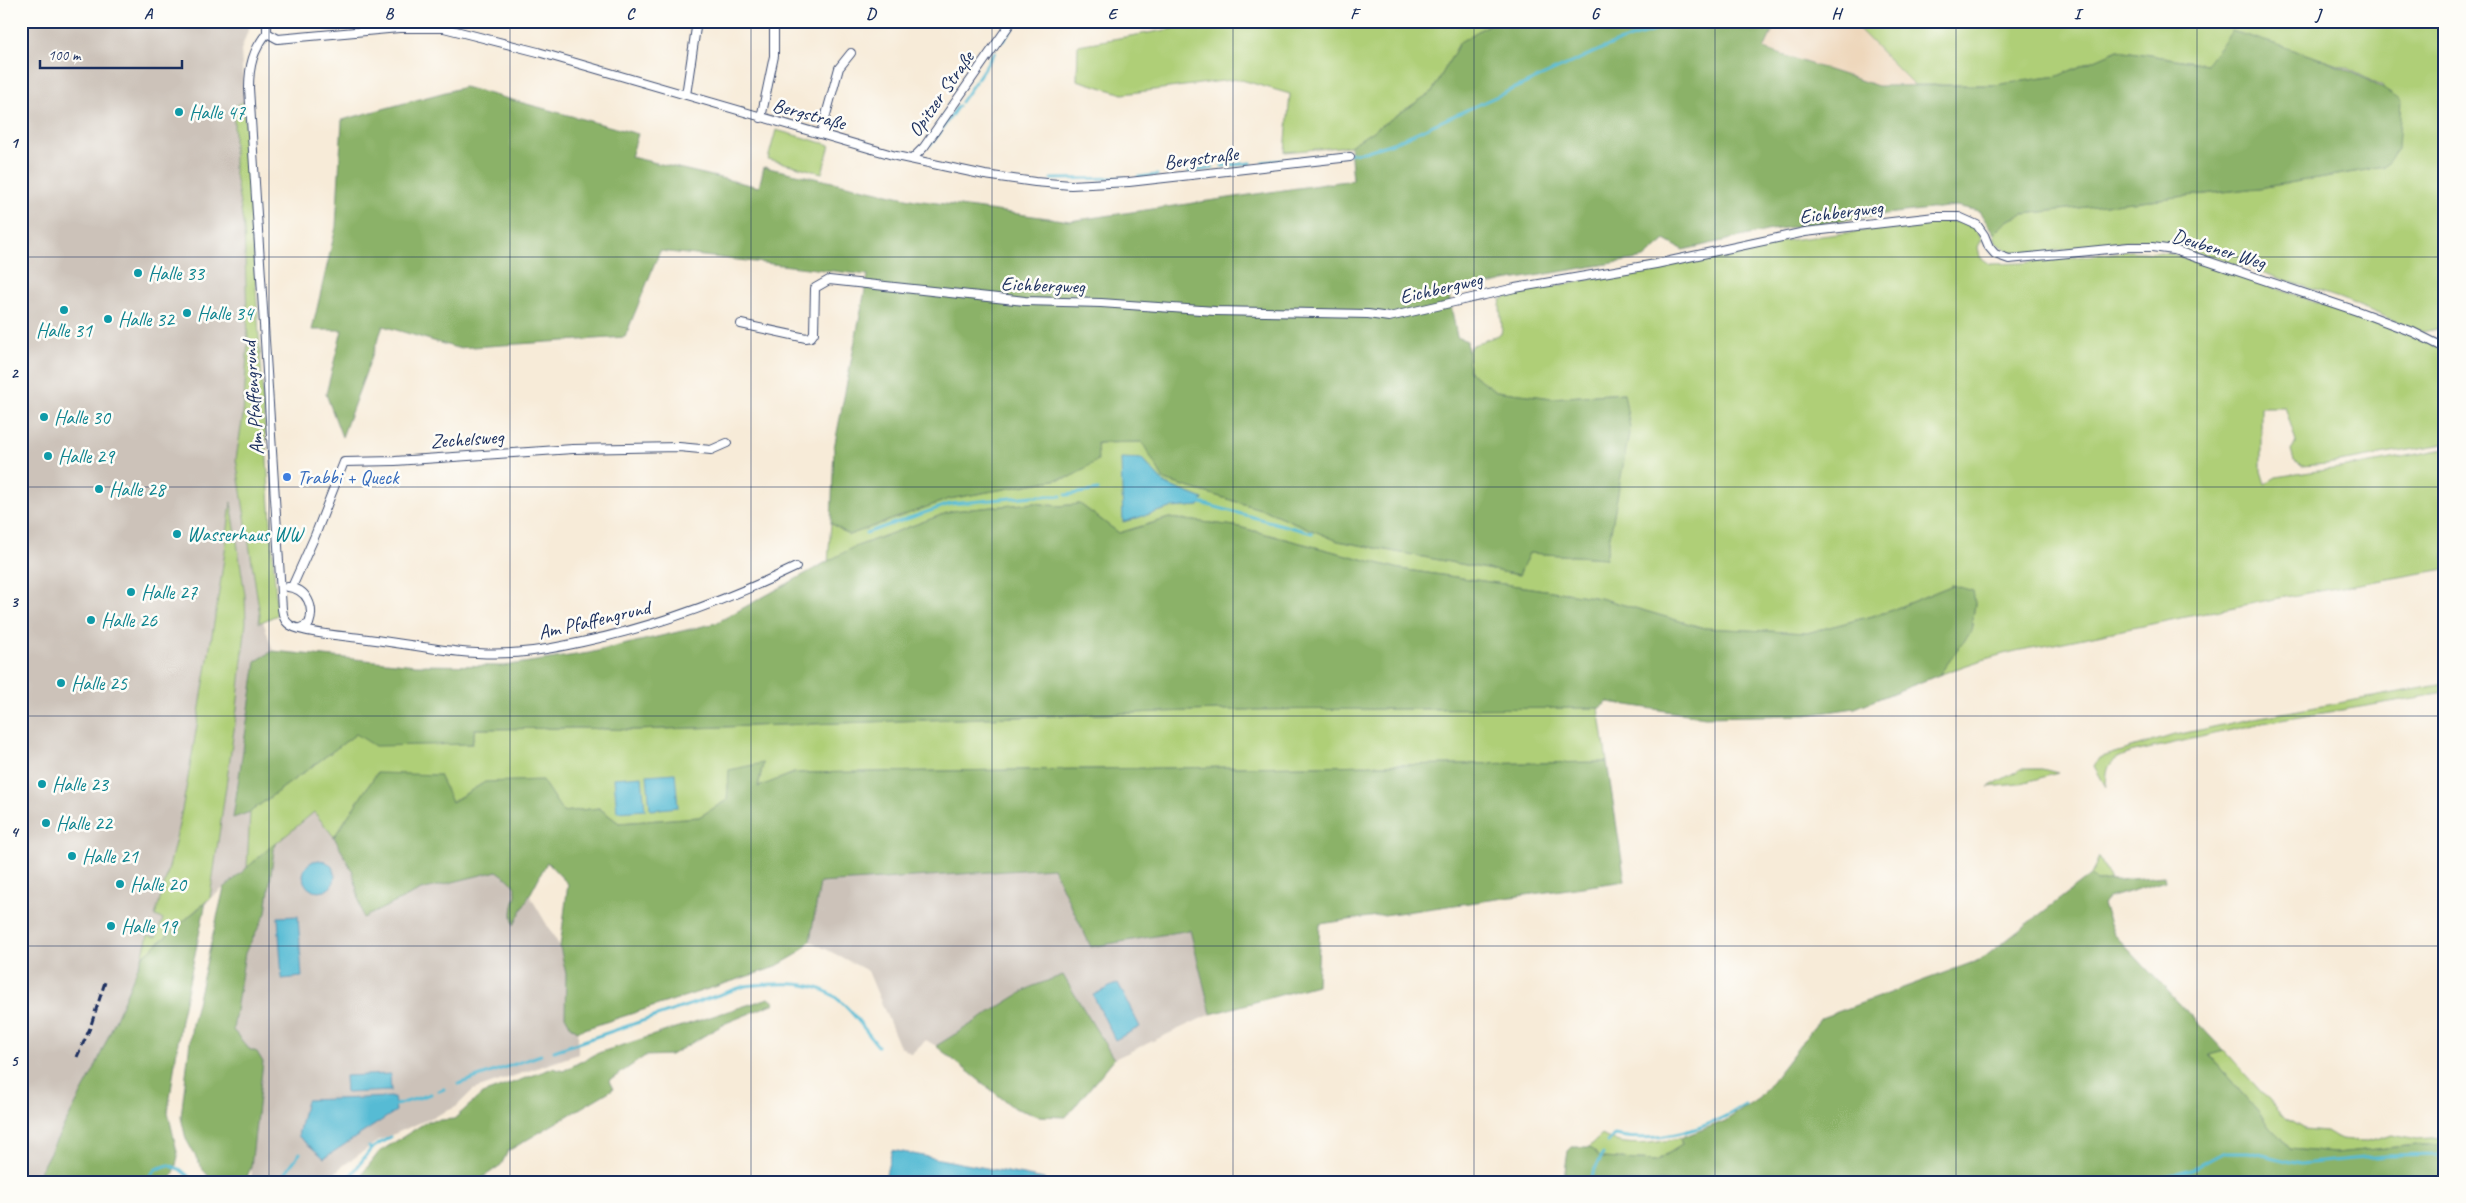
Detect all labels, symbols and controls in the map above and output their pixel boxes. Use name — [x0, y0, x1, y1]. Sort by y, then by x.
text: A — [144, 4, 154, 24]
text: B — [385, 4, 395, 24]
text: C — [626, 4, 636, 24]
text: D — [866, 4, 877, 24]
text: E — [1108, 4, 1119, 24]
text: F — [1350, 4, 1361, 24]
text: G — [1591, 4, 1601, 24]
text: H — [1831, 4, 1843, 24]
text: I — [2074, 4, 2084, 24]
text: J — [2314, 4, 2323, 24]
scale bar — [40, 38, 182, 70]
street label: Opitzer Straße — [902, 45, 981, 142]
text: 100 m — [48, 46, 82, 65]
street label: Bergstraße — [770, 92, 850, 136]
place label: Halle 47 — [189, 100, 246, 125]
marker: Halle 47 — [173, 106, 185, 118]
text: 1 — [10, 133, 19, 153]
street label: Bergstraße — [1163, 141, 1241, 175]
street label: Eichbergweg — [1798, 194, 1885, 230]
street label: Deubener Weg — [2169, 223, 2270, 275]
place label: Halle 33 — [148, 261, 206, 286]
street label: Eichbergweg — [1397, 266, 1486, 310]
marker: Halle 33 — [132, 267, 144, 279]
street label: Eichbergweg — [1001, 271, 1086, 299]
place label: Halle 34 — [197, 301, 255, 326]
marker: Halle 31 — [58, 304, 70, 316]
place label: Halle 32 — [118, 307, 176, 332]
marker: Halle 34 — [181, 307, 193, 319]
marker: Halle 32 — [102, 313, 114, 325]
place label: Halle 31 — [36, 318, 93, 343]
street label: Am Pfaffengrund — [236, 337, 269, 456]
text: 2 — [10, 363, 19, 383]
place label: Halle 30 — [54, 405, 112, 430]
marker: Halle 30 — [38, 411, 50, 423]
street label: Zechelsweg — [430, 424, 506, 454]
place label: Halle 29 — [58, 444, 116, 469]
marker: Halle 29 — [42, 450, 54, 462]
place label: Trabbi + Queck — [297, 465, 400, 490]
marker: Trabbi + Queck — [281, 471, 293, 483]
place label: Halle 28 — [109, 477, 167, 502]
marker: Halle 28 — [93, 483, 105, 495]
place label: Wasserhaus WW — [187, 522, 305, 547]
marker: Wasserhaus WW — [171, 528, 183, 540]
place label: Halle 27 — [141, 580, 198, 605]
marker: Halle 27 — [125, 586, 137, 598]
text: 3 — [10, 592, 19, 612]
street label: Am Pfaffengrund — [536, 594, 655, 645]
place label: Halle 26 — [101, 608, 158, 633]
marker: Halle 26 — [85, 614, 97, 626]
place label: Halle 25 — [71, 671, 128, 696]
marker: Halle 25 — [55, 677, 67, 689]
place label: Halle 23 — [52, 772, 110, 797]
marker: Halle 23 — [36, 778, 48, 790]
place label: Halle 22 — [56, 811, 114, 836]
marker: Halle 22 — [40, 817, 52, 829]
text: 4 — [10, 822, 19, 842]
place label: Halle 21 — [82, 844, 139, 869]
marker: Halle 21 — [66, 850, 78, 862]
place label: Halle 20 — [130, 872, 188, 897]
marker: Halle 20 — [114, 878, 126, 890]
place label: Halle 19 — [121, 914, 179, 939]
marker: Halle 19 — [105, 920, 117, 932]
text: 5 — [11, 1051, 20, 1071]

